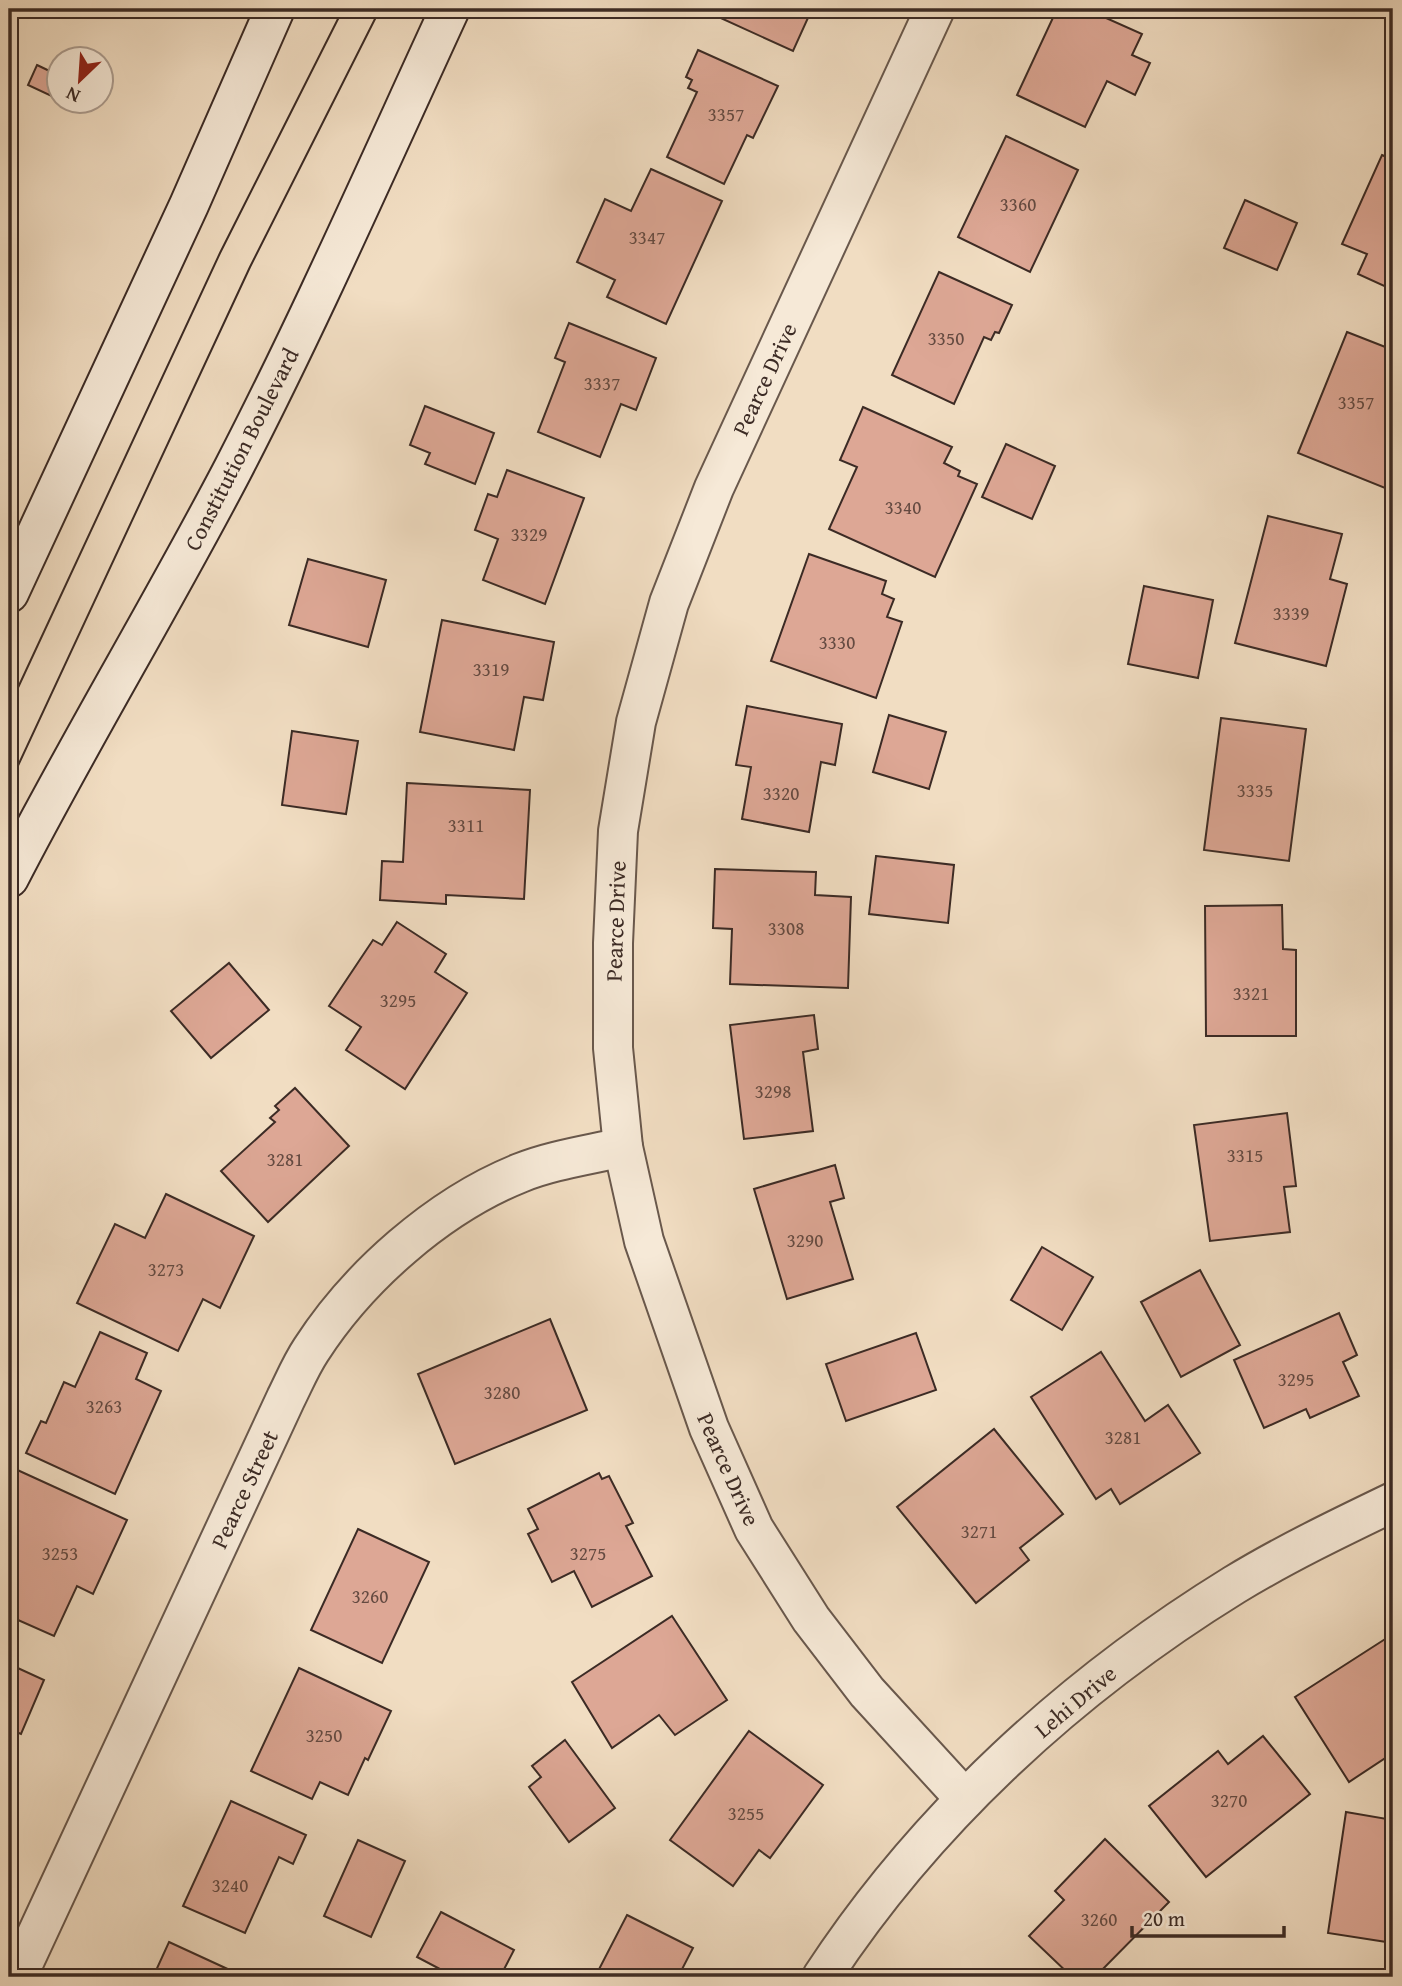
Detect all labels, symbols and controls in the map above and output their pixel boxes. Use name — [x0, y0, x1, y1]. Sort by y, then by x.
north arrow — [46, 46, 116, 116]
text: N — [61, 80, 84, 111]
house number: 3357 — [708, 100, 744, 128]
house number: 3360 — [1000, 190, 1036, 218]
house number: 3347 — [629, 223, 665, 251]
street label: Pearce Drive — [724, 317, 804, 441]
house number: 3350 — [928, 324, 964, 352]
street label: Constitution Boulevard — [176, 341, 307, 556]
house number: 3337 — [584, 369, 620, 397]
house number: 3357 — [1338, 388, 1374, 416]
house number: 3340 — [885, 493, 921, 521]
house number: 3329 — [511, 520, 547, 548]
house number: 3339 — [1273, 599, 1309, 627]
house number: 3330 — [819, 628, 855, 656]
house number: 3319 — [473, 655, 509, 683]
house number: 3335 — [1237, 776, 1273, 804]
house number: 3320 — [763, 779, 799, 807]
house number: 3311 — [448, 811, 484, 839]
street label: Pearce Drive — [596, 860, 634, 982]
house number: 3308 — [768, 914, 804, 942]
house number: 3321 — [1233, 979, 1269, 1007]
house number: 3295 — [380, 986, 416, 1014]
house number: 3298 — [755, 1077, 791, 1105]
house number: 3315 — [1227, 1141, 1263, 1169]
house number: 3281 — [267, 1145, 303, 1173]
house number: 3290 — [787, 1226, 823, 1254]
house number: 3273 — [148, 1255, 184, 1283]
house number: 3295 — [1278, 1365, 1314, 1393]
house number: 3280 — [484, 1378, 520, 1406]
house number: 3263 — [86, 1392, 122, 1420]
street label: Pearce Drive — [689, 1407, 769, 1531]
house number: 3281 — [1105, 1423, 1141, 1451]
street label: Pearce Street — [202, 1424, 286, 1554]
house number: 3271 — [961, 1517, 997, 1545]
house number: 3253 — [42, 1539, 78, 1567]
house number: 3275 — [570, 1539, 606, 1567]
house number: 3260 — [352, 1582, 388, 1610]
street label: Lehi Drive — [1027, 1657, 1123, 1745]
house number: 3250 — [306, 1721, 342, 1749]
house number: 3270 — [1211, 1786, 1247, 1814]
house number: 3255 — [728, 1799, 764, 1827]
house number: 3240 — [212, 1871, 248, 1899]
scale bar — [1132, 1895, 1285, 1939]
text: 20 m — [1143, 1903, 1185, 1934]
house number: 3260 — [1081, 1905, 1117, 1933]

